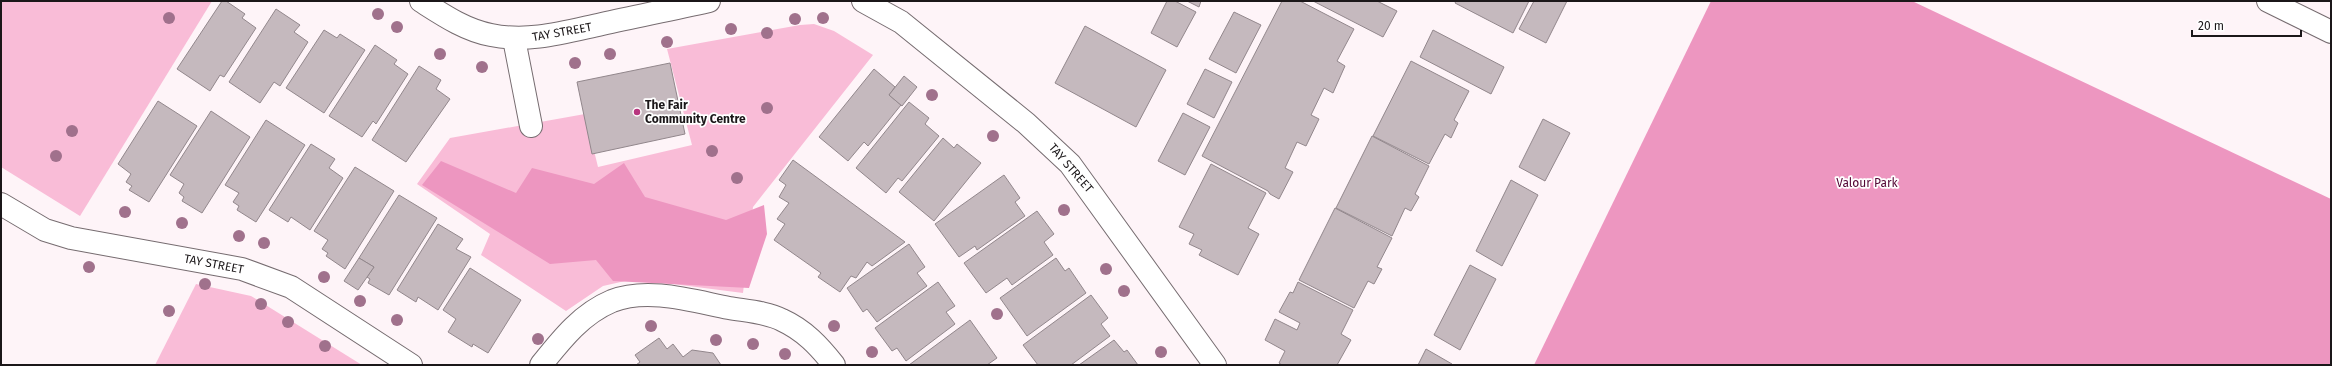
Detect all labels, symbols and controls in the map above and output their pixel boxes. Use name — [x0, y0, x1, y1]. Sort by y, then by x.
scale bar — [2192, 12, 2301, 38]
text: 20 m — [2198, 19, 2224, 33]
street label: TAY STREET — [531, 20, 594, 44]
place label: The Fair Community Centre — [645, 98, 746, 126]
marker: The Fair Community Centre — [632, 107, 642, 117]
street label: TAY STREET — [1046, 141, 1097, 196]
park label: Valour Park — [1836, 176, 1899, 190]
street label: TAY STREET — [183, 251, 246, 277]

